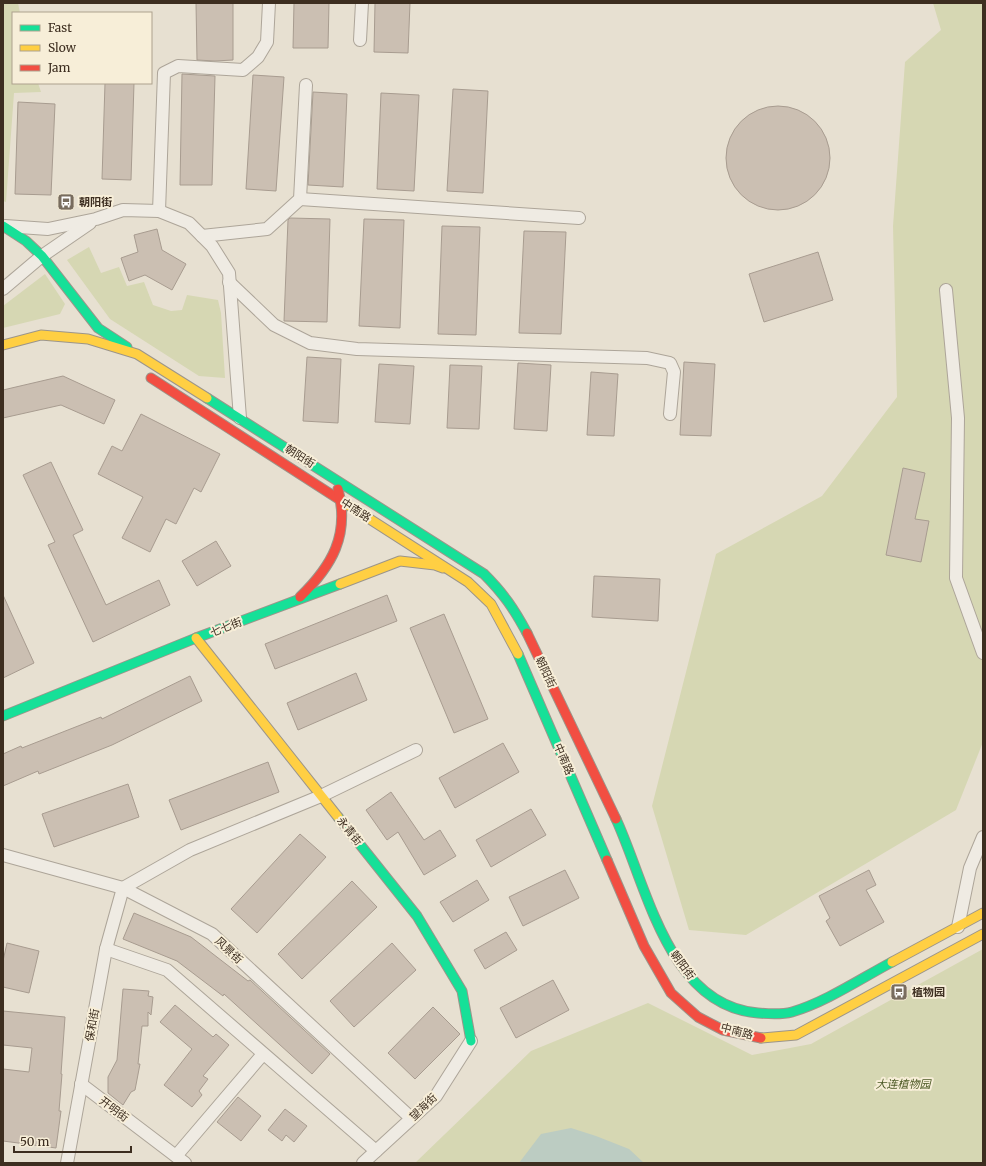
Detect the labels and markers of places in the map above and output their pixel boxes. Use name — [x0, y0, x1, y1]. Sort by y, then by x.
bus stop icon: 朝阳街 — [56, 192, 76, 212]
place label: 朝阳街 — [79, 195, 112, 209]
bus stop icon: 植物园 — [889, 982, 909, 1002]
place label: 植物园 — [912, 985, 945, 999]

